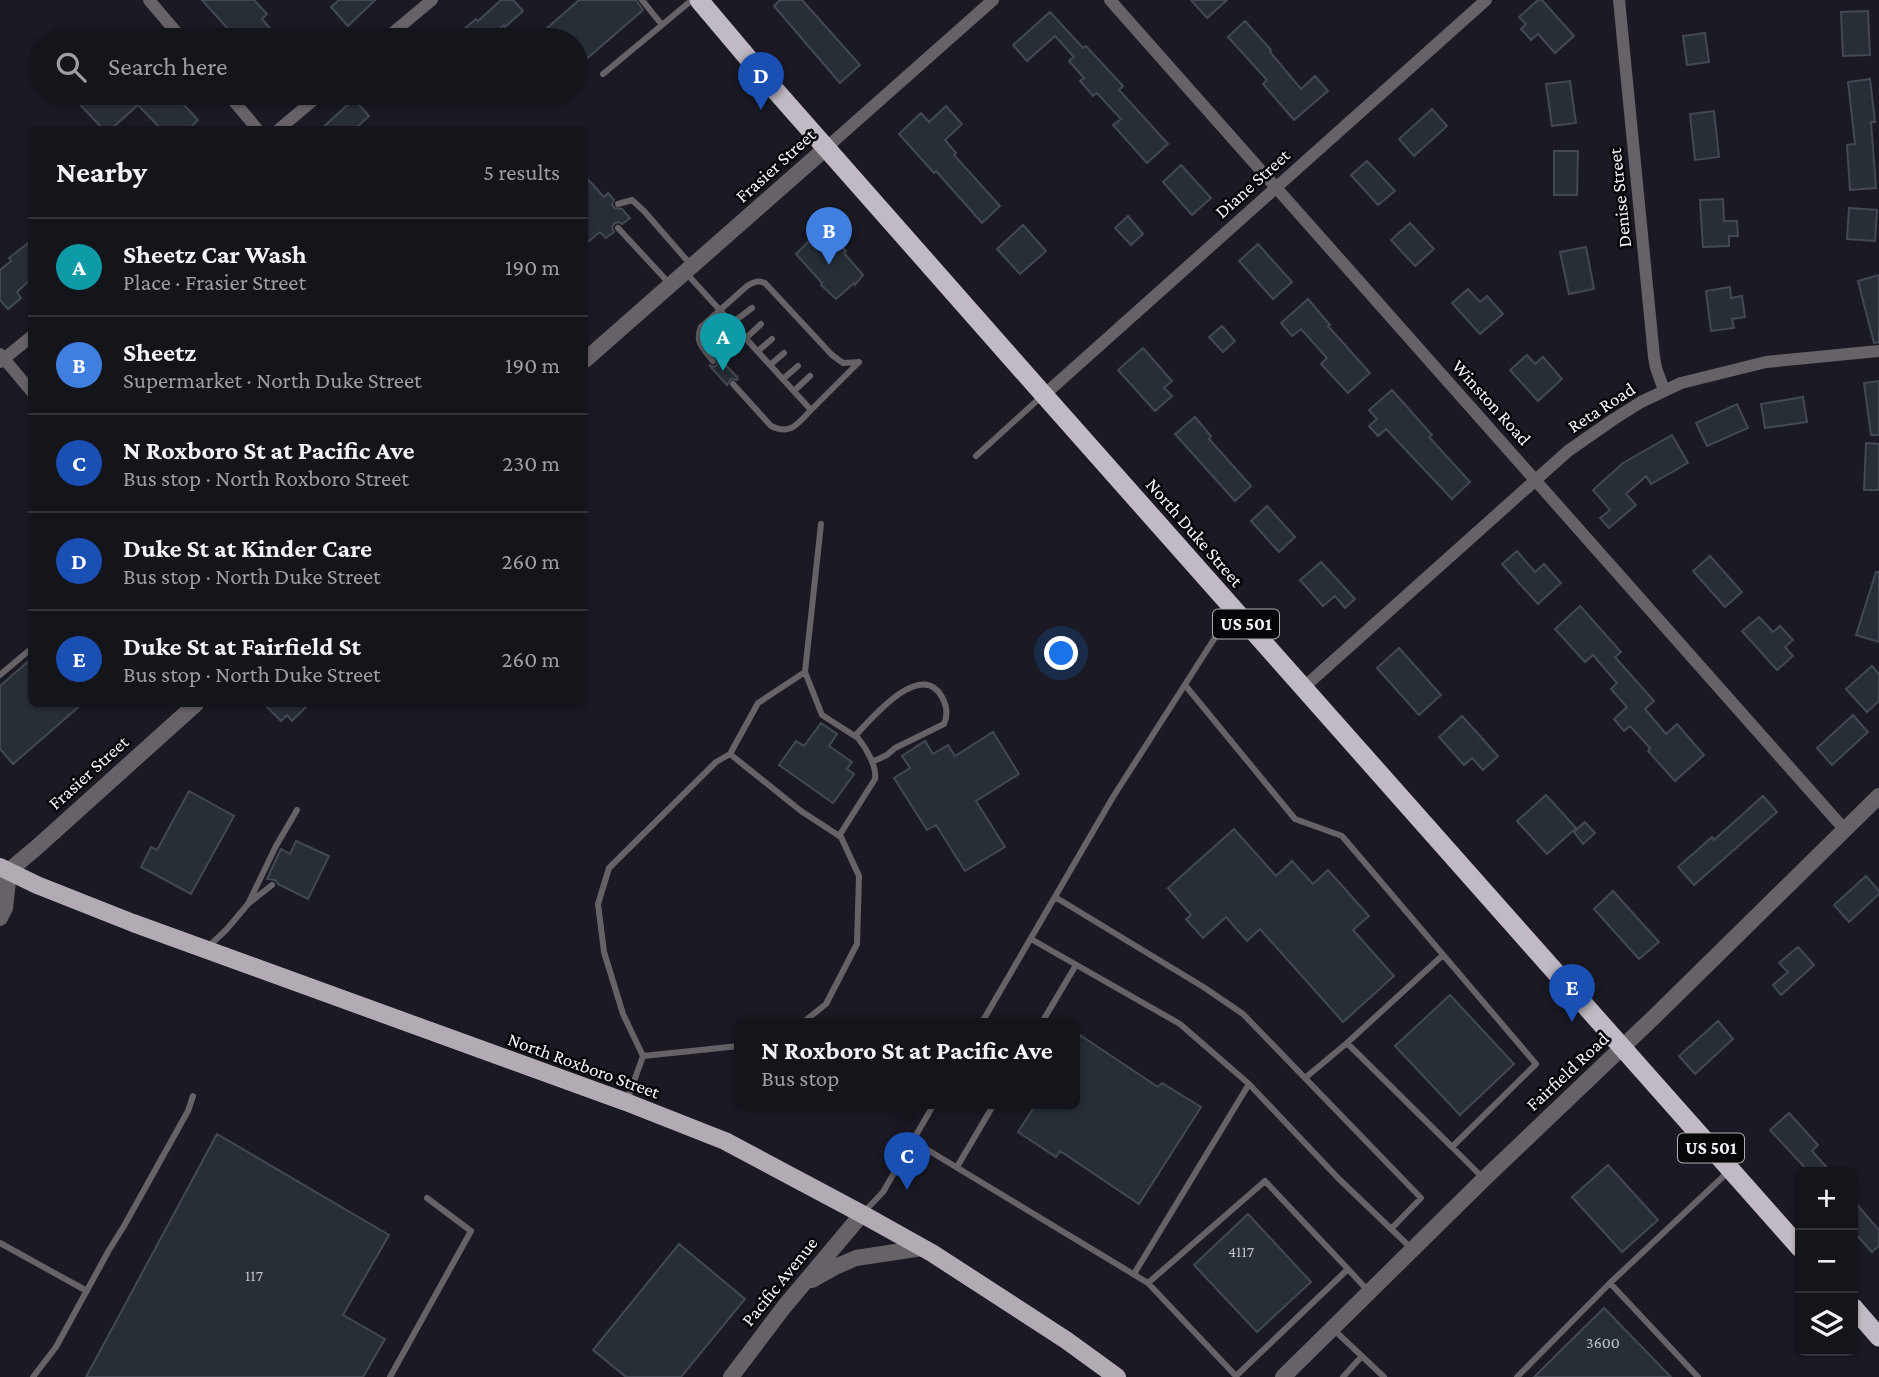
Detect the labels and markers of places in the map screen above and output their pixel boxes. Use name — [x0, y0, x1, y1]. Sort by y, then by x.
pin: D — [738, 52, 784, 110]
pin: B — [806, 207, 852, 265]
pin: A — [700, 313, 746, 371]
pin: E — [1549, 964, 1595, 1022]
pin: C — [884, 1132, 930, 1190]

